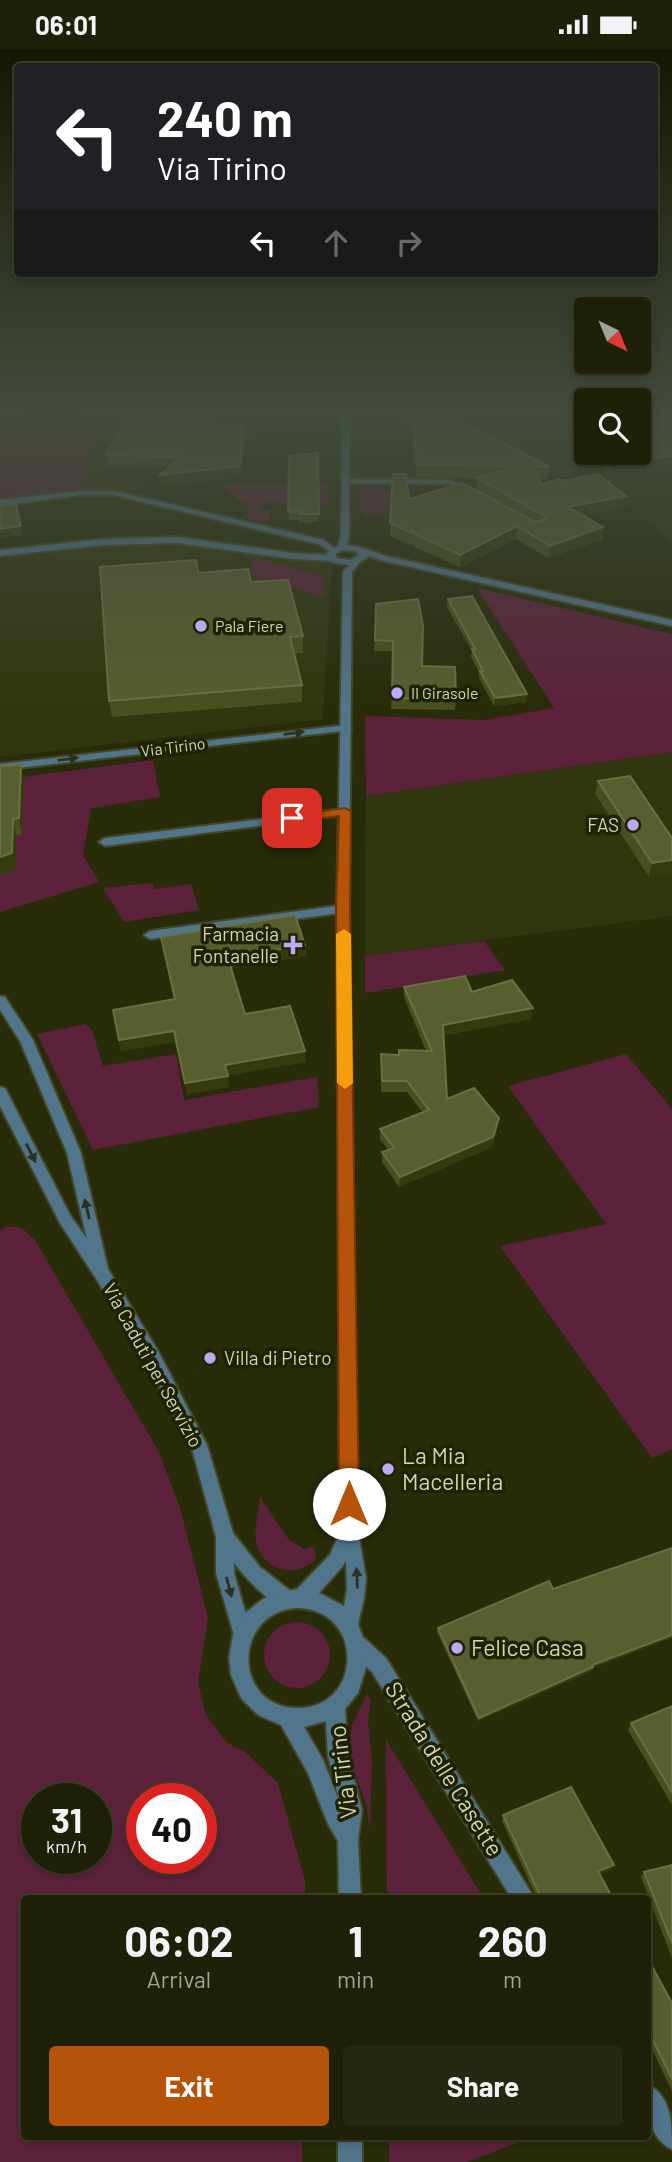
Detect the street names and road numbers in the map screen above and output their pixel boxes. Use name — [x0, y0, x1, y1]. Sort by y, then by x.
street label: Via Tirino — [140, 733, 206, 760]
street label: Via Caduti per Servizio — [99, 1279, 208, 1451]
street label: Strada delle Casette — [380, 1676, 510, 1861]
street label: Via Tirino — [322, 1724, 362, 1820]

